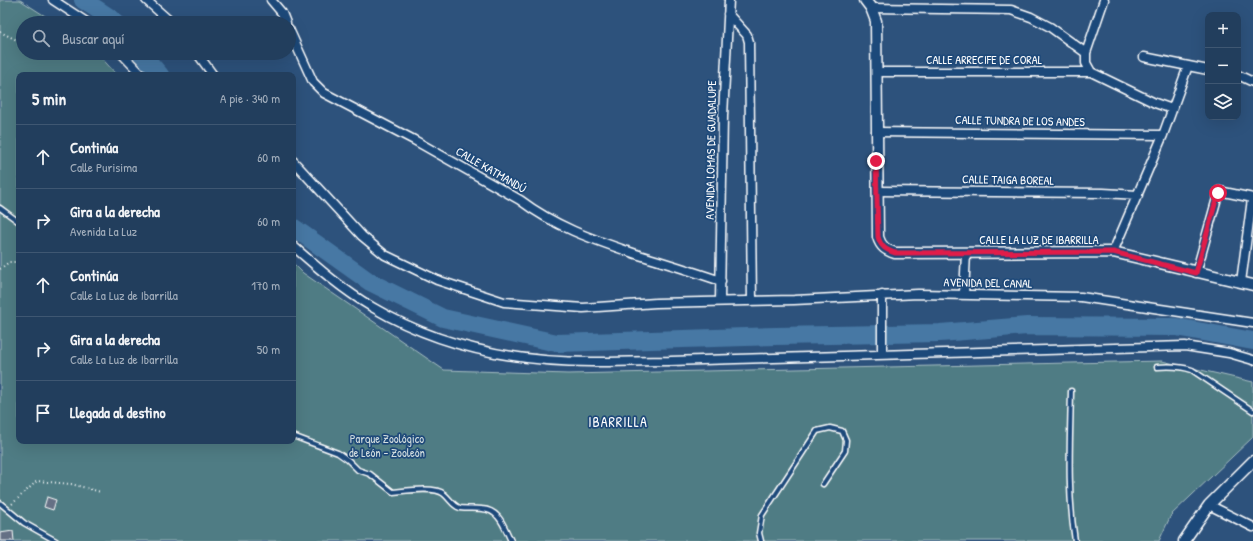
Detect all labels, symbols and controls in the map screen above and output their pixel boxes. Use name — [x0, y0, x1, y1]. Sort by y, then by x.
map controls — [1205, 12, 1241, 120]
button: + — [1205, 12, 1241, 48]
search box — [16, 16, 296, 60]
icon: search — [30, 27, 52, 49]
text: Buscar aquí — [62, 28, 125, 49]
button: − — [1205, 48, 1241, 84]
street label: CALLE ARRECIFE DE CORAL — [926, 51, 1043, 68]
street label: AVENIDA LOMAS DE GUADALUPE — [701, 79, 720, 220]
button: layers — [1205, 84, 1241, 120]
text: 5 min — [32, 87, 66, 110]
text: A pie · 340 m — [220, 89, 280, 107]
street label: CALLE TUNDRA DE LOS ANDES — [955, 111, 1085, 130]
text: Continúa — [70, 137, 118, 158]
street label: CALLE KATMANDÚ — [453, 142, 530, 197]
icon: ahead — [32, 146, 54, 168]
text: 60 m — [257, 148, 280, 166]
route end — [867, 152, 885, 170]
text: Calle Purisima — [70, 158, 137, 176]
street label: CALLE TAIGA BOREAL — [962, 170, 1055, 189]
route start — [1209, 184, 1227, 202]
text: Gira a la derecha — [70, 201, 160, 222]
icon: right — [32, 210, 54, 232]
text: 60 m — [257, 212, 280, 230]
text: Avenida La Luz — [70, 222, 137, 240]
street label: CALLE LA LUZ DE IBARRILLA — [979, 231, 1099, 248]
text: Continúa — [70, 265, 118, 286]
street label: AVENIDA DEL CANAL — [943, 273, 1033, 292]
icon: ahead — [32, 274, 54, 296]
text: 170 m — [251, 276, 280, 294]
text: Calle La Luz de Ibarrilla — [70, 286, 178, 304]
text: Gira a la derecha — [70, 329, 160, 350]
icon: right — [32, 338, 54, 360]
text: 50 m — [257, 340, 280, 358]
text: Calle La Luz de Ibarrilla — [70, 350, 178, 368]
icon: arrive — [32, 402, 54, 424]
text: Llegada al destino — [70, 402, 166, 423]
district label: IBARRILLA — [588, 412, 648, 431]
park label: Parque Zoológico de León - Zooleón — [349, 430, 425, 461]

